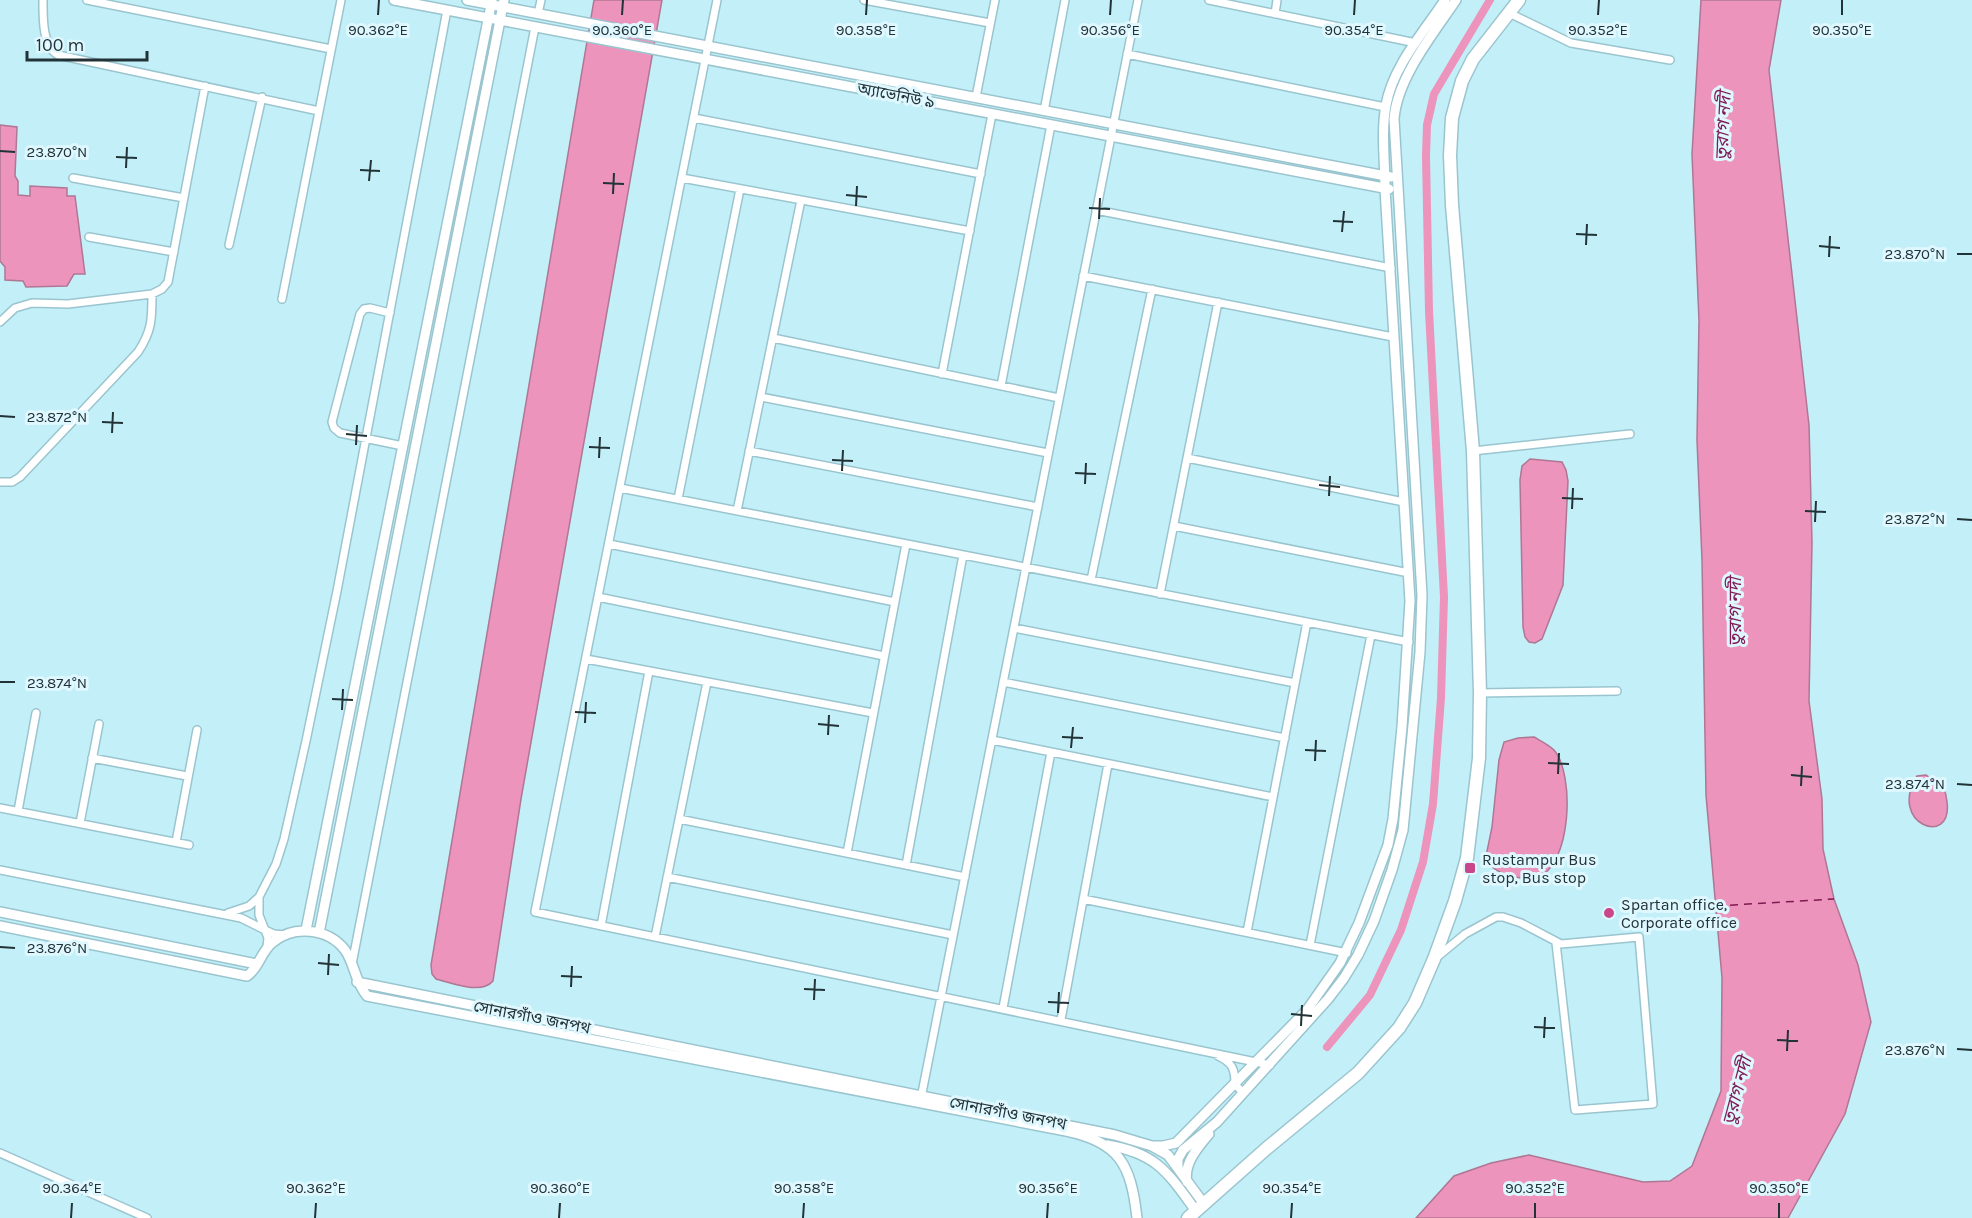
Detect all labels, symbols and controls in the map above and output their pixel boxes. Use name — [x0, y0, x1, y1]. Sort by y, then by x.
text: 90.362°E — [348, 21, 408, 39]
text: 90.360°E — [592, 21, 652, 39]
text: 90.358°E — [836, 21, 896, 39]
text: 90.356°E — [1080, 21, 1140, 39]
text: 90.354°E — [1324, 21, 1384, 39]
text: 90.352°E — [1568, 21, 1628, 39]
text: 90.350°E — [1812, 21, 1872, 39]
scale bar — [27, 24, 147, 62]
text: 100 m — [36, 34, 84, 56]
street label: অ্যাভেনিউ ৯ — [855, 78, 936, 112]
water label: তুরাগ নদী — [1710, 88, 1736, 161]
text: 23.870°N — [27, 143, 87, 161]
text: 23.870°N — [1885, 245, 1945, 263]
text: 23.872°N — [27, 408, 87, 426]
text: 23.872°N — [1885, 510, 1945, 528]
water label: তুরাগ নদী — [1724, 574, 1746, 647]
text: 23.874°N — [27, 674, 87, 692]
text: 23.874°N — [1885, 775, 1945, 793]
place label: Rustampur Bus stop, Bus stop — [1482, 850, 1596, 887]
marker: Rustampur Bus stop, Bus stop — [1463, 861, 1477, 875]
place label: Spartan office, Corporate office — [1621, 895, 1737, 932]
marker: Spartan office, Corporate office — [1602, 906, 1616, 920]
text: 23.876°N — [27, 939, 87, 957]
street label: সোনারগাঁও জনপথ — [472, 996, 593, 1038]
text: 23.876°N — [1885, 1041, 1945, 1059]
water label: তুরাগ নদী — [1717, 1052, 1757, 1127]
street label: সোনারগাঁও জনপথ — [948, 1092, 1069, 1134]
text: 90.364°E — [42, 1179, 102, 1197]
text: 90.362°E — [286, 1179, 346, 1197]
text: 90.360°E — [530, 1179, 590, 1197]
text: 90.358°E — [774, 1179, 834, 1197]
text: 90.356°E — [1018, 1179, 1078, 1197]
text: 90.354°E — [1262, 1179, 1322, 1197]
text: 90.352°E — [1505, 1179, 1565, 1197]
text: 90.350°E — [1749, 1179, 1809, 1197]

